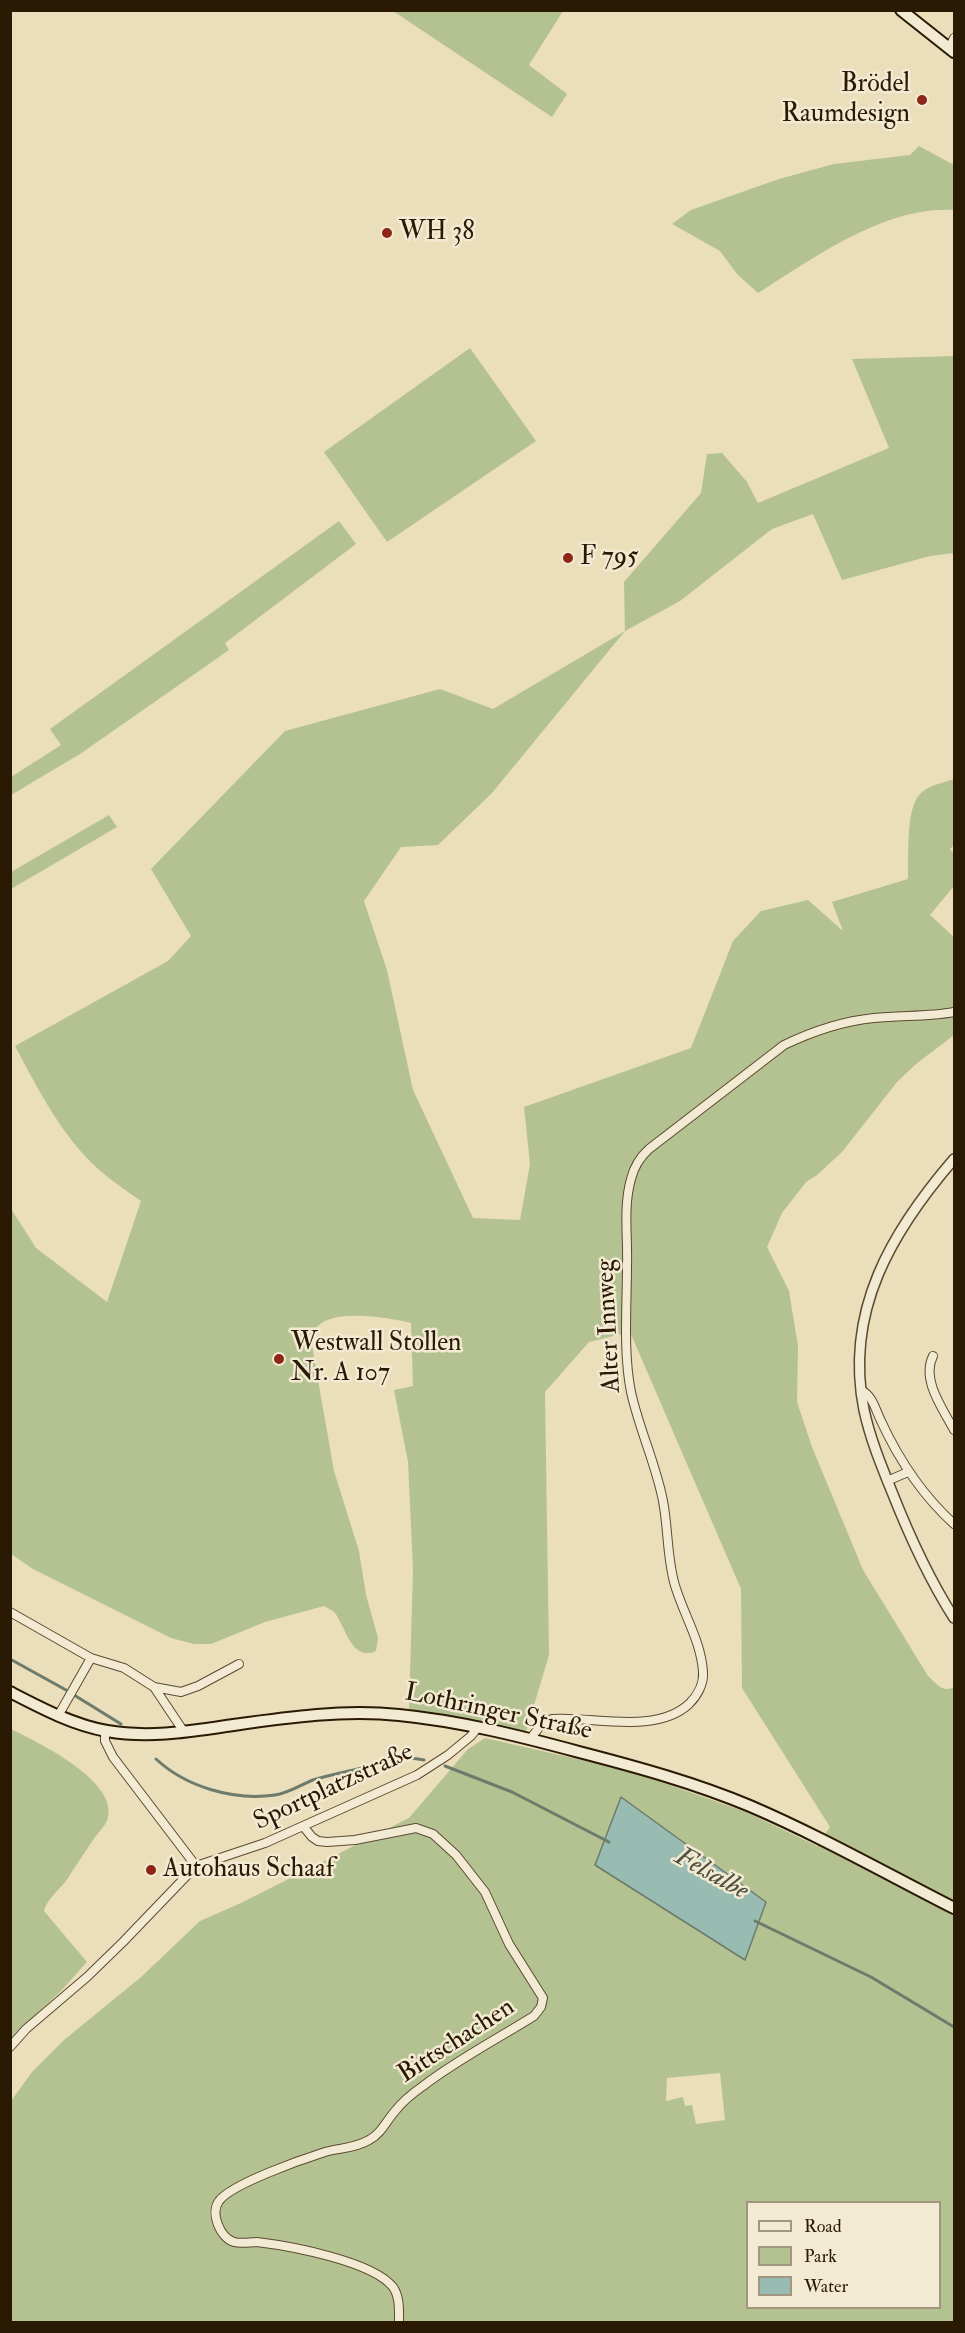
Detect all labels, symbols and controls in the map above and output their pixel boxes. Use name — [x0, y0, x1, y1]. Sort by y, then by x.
place label: Brödel Raumdesign — [781, 69, 910, 130]
marker: Brödel Raumdesign — [915, 93, 929, 107]
place label: WH 38 — [399, 217, 474, 249]
marker: WH 38 — [380, 226, 394, 240]
place label: F 795 — [580, 542, 638, 574]
marker: F 795 — [561, 551, 575, 565]
street label: Alter Innweg — [591, 1258, 629, 1394]
place label: Westwall Stollen Nr. A 107 — [291, 1328, 461, 1390]
marker: Westwall Stollen Nr. A 107 — [272, 1352, 286, 1366]
street label: Lothringer Straße — [402, 1678, 594, 1748]
street label: Sportplatzstraße — [249, 1737, 419, 1839]
water label: Felsalbe — [669, 1842, 753, 1908]
place label: Autohaus Schaaf — [163, 1854, 334, 1886]
marker: Autohaus Schaaf — [144, 1863, 158, 1877]
street label: Bittschachen — [393, 1993, 521, 2091]
legend — [746, 2201, 941, 2309]
text: Road — [804, 2215, 842, 2238]
text: Park — [804, 2245, 837, 2268]
text: Water — [804, 2275, 848, 2298]

